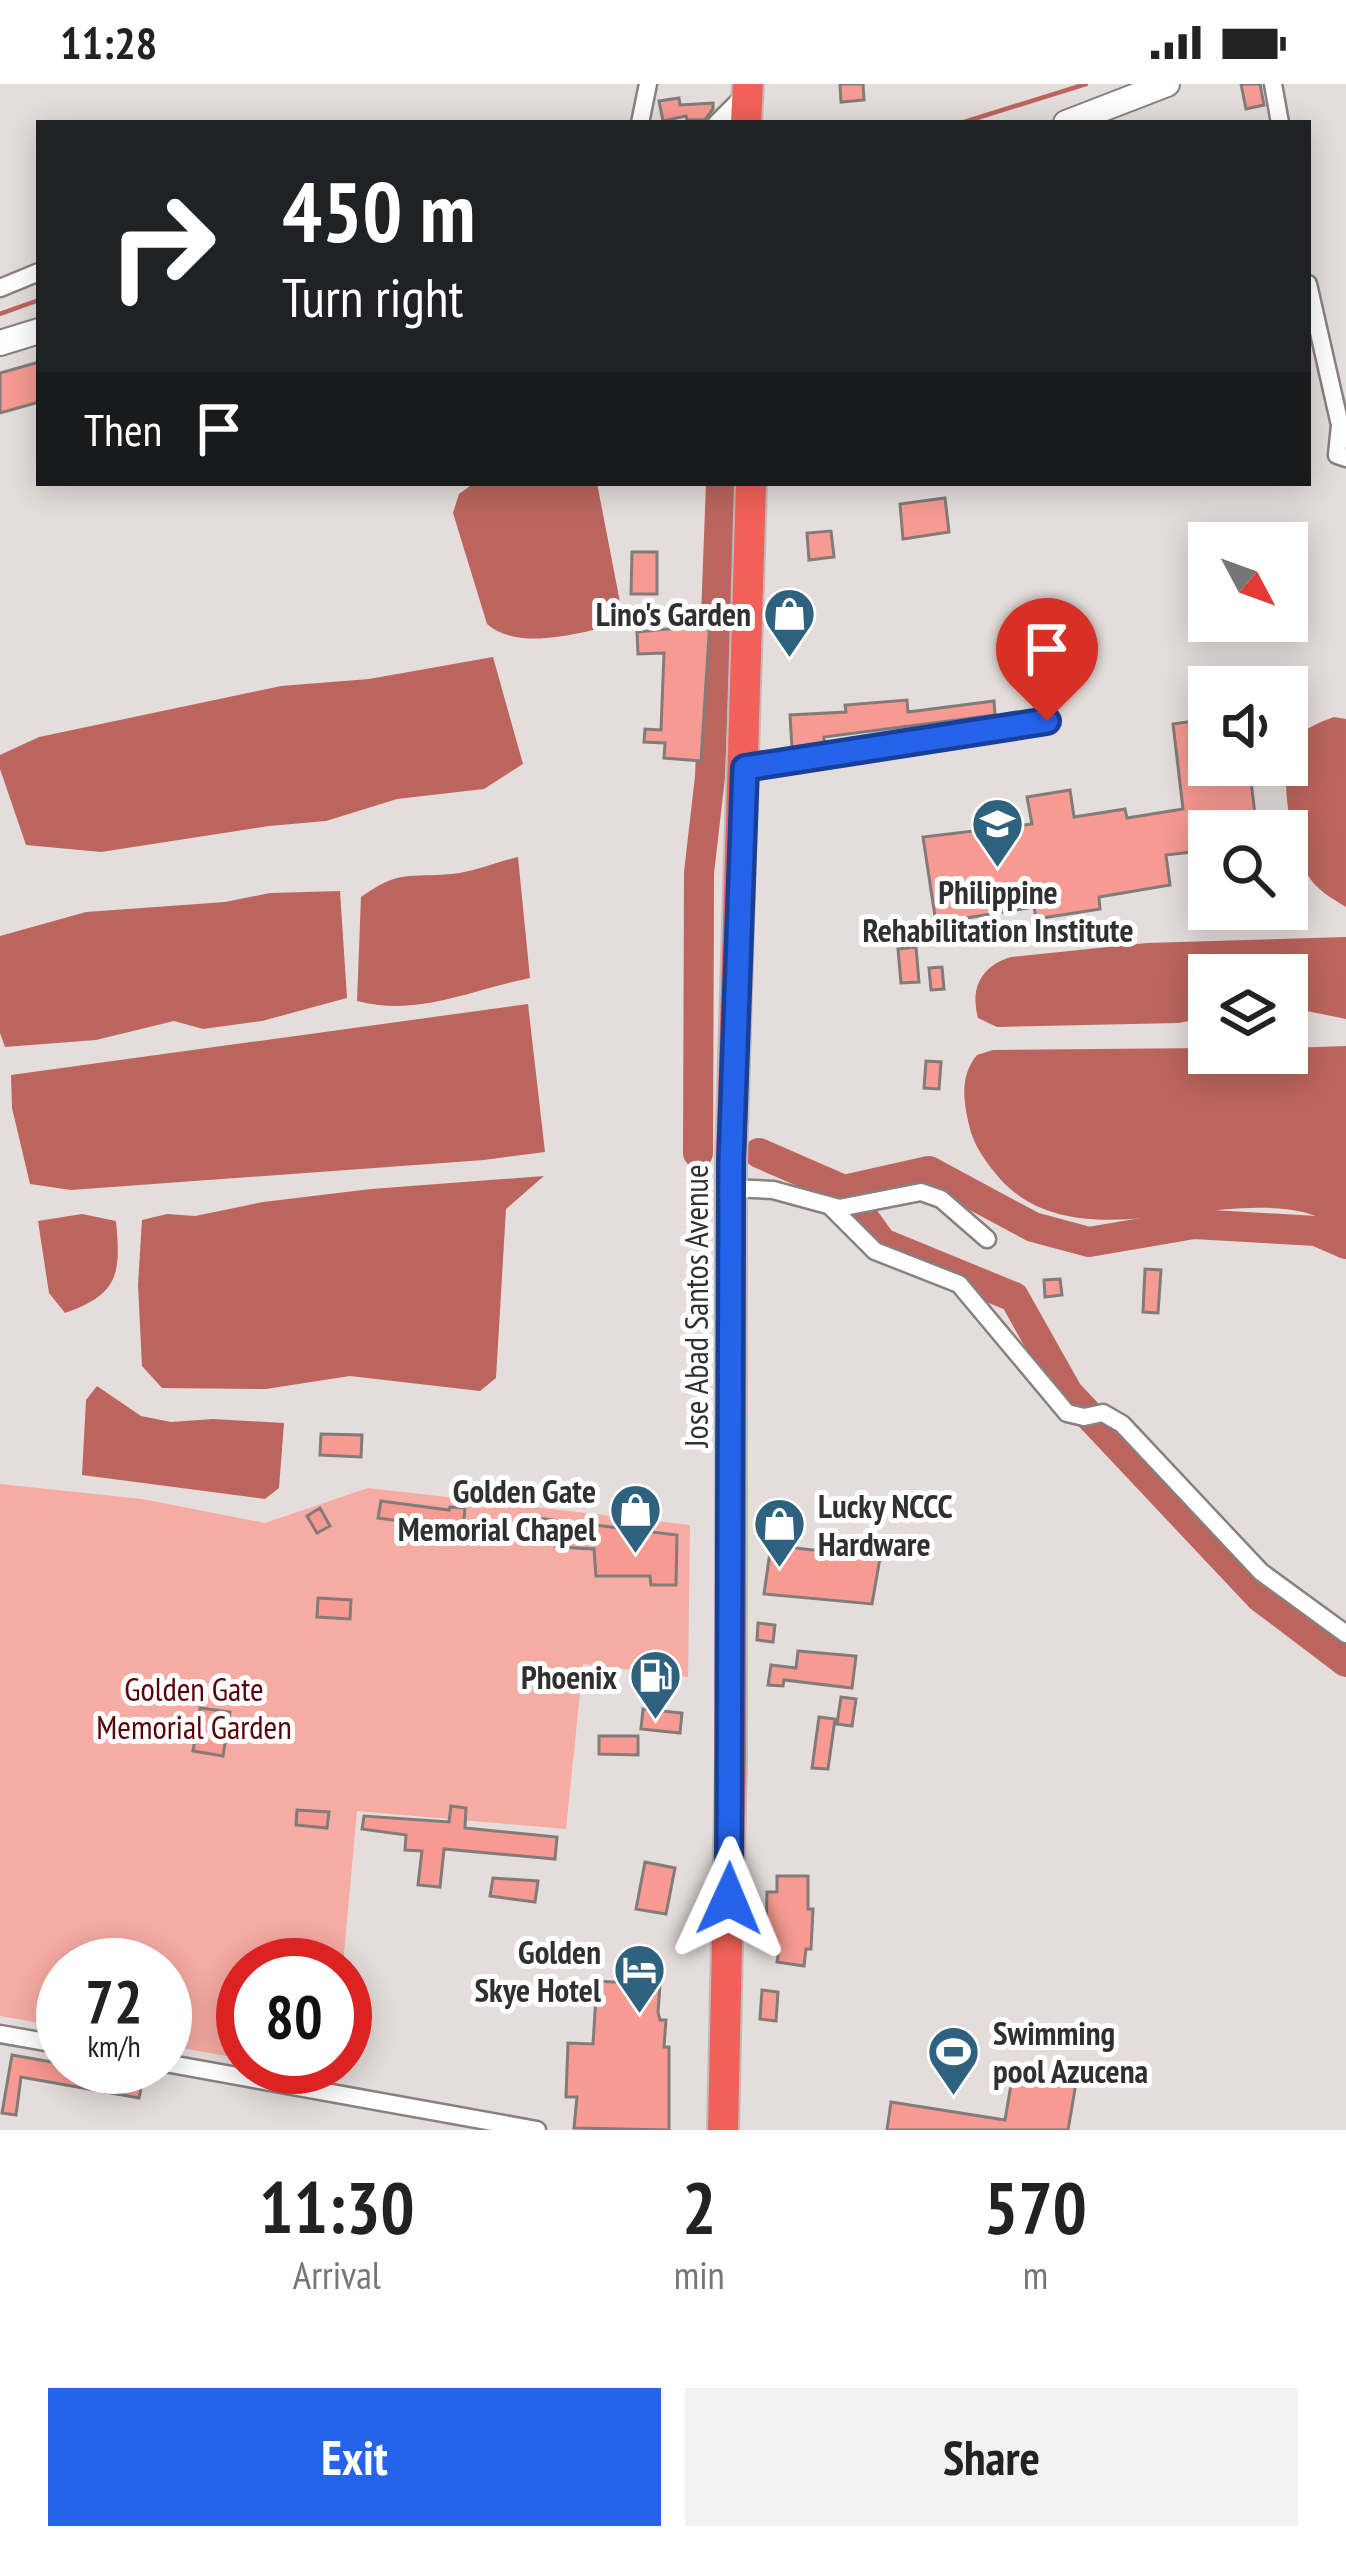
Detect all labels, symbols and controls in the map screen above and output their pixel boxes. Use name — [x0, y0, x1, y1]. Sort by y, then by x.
text: 11:28 — [60, 13, 157, 71]
text: 450 m — [282, 156, 475, 265]
icon: right — [84, 168, 240, 324]
text: Turn right — [282, 262, 463, 332]
icon: arrive — [186, 396, 252, 462]
text: Then — [84, 400, 162, 458]
north arrow — [1188, 522, 1308, 642]
map controls — [1188, 522, 1308, 1074]
shop icon: Lino's Garden — [762, 585, 818, 659]
place label: Lino's Garden — [596, 592, 751, 635]
pin — [996, 598, 1098, 721]
icon: arrive — [1014, 616, 1080, 682]
button: sound — [1188, 666, 1308, 786]
school or university icon: Philippine Rehabilitation Institute — [970, 796, 1026, 870]
button: search — [1188, 810, 1308, 930]
place label: Philippine Rehabilitation Institute — [862, 870, 1134, 951]
button: layers — [1188, 954, 1308, 1074]
street label: Jose Abad Santos Avenue — [674, 1164, 717, 1449]
place label: Golden Gate Memorial Chapel — [398, 1469, 597, 1550]
shop icon: Golden Gate Memorial Chapel — [607, 1481, 663, 1555]
place label: Lucky NCCC Hardware — [818, 1484, 953, 1565]
shop icon: Lucky NCCC Hardware — [751, 1496, 807, 1570]
fuel station icon: Phoenix — [628, 1648, 684, 1722]
place label: Phoenix — [521, 1655, 617, 1698]
park label: Golden Gate Memorial Garden — [96, 1667, 292, 1748]
position arrow — [666, 1836, 792, 1962]
place label: Golden Skye Hotel — [474, 1930, 602, 2011]
speed limit sign: 80 — [216, 1938, 372, 2094]
hotel icon: Golden Skye Hotel — [612, 1942, 668, 2016]
text: 72 — [85, 1962, 143, 2040]
place label: Swimming pool Azucena — [993, 2011, 1148, 2092]
sports icon: Swimming pool Azucena — [926, 2023, 982, 2097]
text: km/h — [87, 2026, 141, 2065]
text: 11:30 — [259, 2160, 415, 2253]
text: 2 — [682, 2160, 716, 2253]
text: 570 — [984, 2160, 1087, 2253]
text: Arrival — [293, 2249, 381, 2300]
text: min — [674, 2249, 725, 2300]
text: m — [1023, 2249, 1048, 2300]
button: Exit — [48, 2388, 661, 2526]
button: Share — [685, 2388, 1298, 2526]

